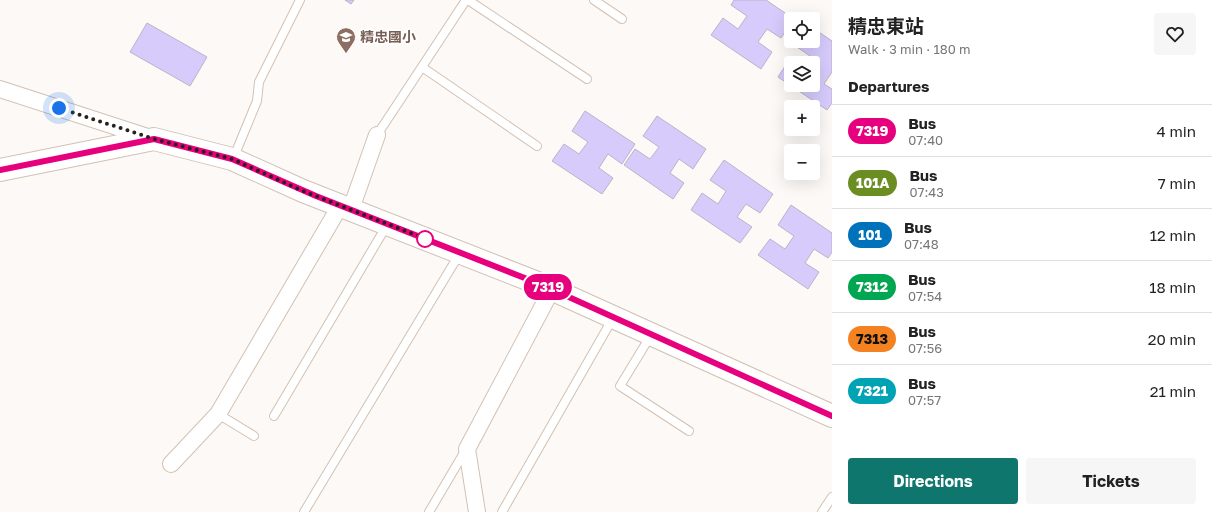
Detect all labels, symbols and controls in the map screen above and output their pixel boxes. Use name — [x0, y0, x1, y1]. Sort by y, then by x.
map controls — [784, 12, 820, 180]
button: locate — [784, 12, 820, 48]
button: heart — [1154, 13, 1196, 55]
text: 精忠東站 — [848, 14, 924, 37]
school or university icon: 精忠國小 — [335, 26, 357, 54]
place label: 精忠國小 — [360, 28, 416, 45]
text: Walk · 3 min · 180 m — [848, 41, 971, 57]
button: layers — [784, 56, 820, 92]
text: Departures — [848, 77, 929, 95]
your location — [49, 98, 69, 118]
button: + — [784, 100, 820, 136]
text: Bus — [908, 114, 936, 132]
text: 7319 — [856, 122, 888, 139]
text: 4 min — [1157, 122, 1196, 140]
text: 07:40 — [908, 132, 943, 148]
button: − — [784, 144, 820, 180]
text: Bus — [909, 166, 937, 184]
text: 101A — [856, 174, 889, 191]
text: 7 min — [1158, 174, 1196, 192]
text: 07:43 — [909, 184, 944, 200]
text: Bus — [904, 218, 932, 236]
text: 101 — [858, 226, 882, 243]
text: 12 min — [1150, 226, 1196, 244]
unlabelled marker — [416, 230, 434, 248]
text: 07:48 — [904, 236, 939, 252]
text: Bus — [908, 270, 936, 288]
line badge: 7319 — [520, 274, 576, 300]
text: 7319 — [532, 278, 564, 295]
text: 7312 — [856, 278, 888, 295]
text: 18 min — [1149, 278, 1196, 296]
text: 07:54 — [908, 288, 942, 304]
text: Bus — [908, 322, 936, 340]
text: 7313 — [856, 330, 888, 347]
text: 20 min — [1148, 330, 1196, 348]
text: 07:56 — [908, 340, 942, 356]
text: Bus — [908, 374, 936, 392]
text: 7321 — [856, 382, 888, 399]
text: 21 min — [1150, 382, 1196, 400]
text: 07:57 — [908, 392, 941, 408]
button: Directions — [848, 458, 1018, 504]
button: Tickets — [1026, 458, 1196, 504]

